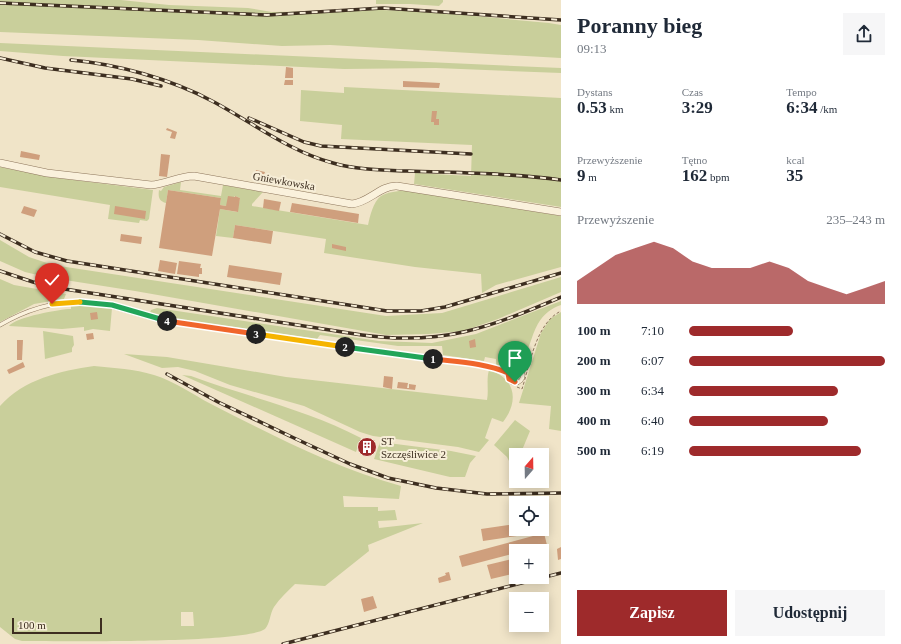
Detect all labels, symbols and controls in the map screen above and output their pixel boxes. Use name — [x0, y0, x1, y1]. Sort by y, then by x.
text: Poranny bieg — [577, 13, 702, 38]
button: share — [843, 13, 885, 55]
text: 09:13 — [577, 41, 607, 56]
text: Dystans — [577, 86, 612, 98]
text: Czas — [682, 86, 703, 98]
text: Tempo — [786, 86, 817, 98]
text: 0.53 — [577, 98, 607, 117]
text: 3:29 — [682, 98, 713, 117]
text: 6:34 — [786, 98, 818, 117]
text: km — [607, 103, 624, 115]
text: /km — [818, 103, 837, 115]
text: Przewyższenie — [577, 154, 642, 166]
text: Tętno — [682, 154, 707, 166]
text: kcal — [786, 154, 805, 166]
text: 9 — [577, 166, 586, 185]
text: 162 — [682, 166, 707, 185]
text: 35 — [786, 166, 803, 185]
street label: Gniewkowska — [252, 170, 316, 192]
text: m — [586, 171, 597, 183]
text: bpm — [707, 171, 729, 183]
text: Przewyższenie — [577, 212, 654, 227]
text: 235–243 m — [826, 212, 885, 227]
pin — [35, 263, 69, 304]
icon: check — [41, 269, 63, 291]
pin: 4 — [157, 311, 177, 331]
text: 4 — [164, 315, 170, 327]
text: 100 m — [577, 323, 611, 338]
text: 7:10 — [641, 323, 664, 338]
pin: 3 — [246, 324, 266, 344]
text: 3 — [253, 328, 259, 340]
pin: 2 — [335, 337, 355, 357]
text: 2 — [342, 341, 348, 353]
pin — [498, 341, 532, 382]
icon: arrive — [504, 347, 526, 369]
pin: 1 — [423, 349, 443, 369]
text: 1 — [430, 353, 436, 365]
text: 200 m — [577, 353, 611, 368]
text: 6:07 — [641, 353, 664, 368]
text: 300 m — [577, 383, 611, 398]
text: 6:34 — [641, 383, 664, 398]
text: 400 m — [577, 413, 611, 428]
text: 6:40 — [641, 413, 664, 428]
place label: ST Szczęśliwice 2 — [381, 435, 446, 460]
building icon: ST Szczęśliwice 2 — [356, 436, 378, 458]
text: 500 m — [577, 443, 611, 458]
text: 6:19 — [641, 443, 664, 458]
north arrow — [509, 448, 549, 488]
map controls — [509, 448, 549, 632]
button: locate — [509, 496, 549, 536]
button: + — [509, 544, 549, 584]
button: Zapisz — [577, 590, 727, 636]
button: Udostępnij — [735, 590, 885, 636]
button: − — [509, 592, 549, 632]
scale bar — [12, 616, 102, 635]
text: 100 m — [18, 619, 46, 631]

